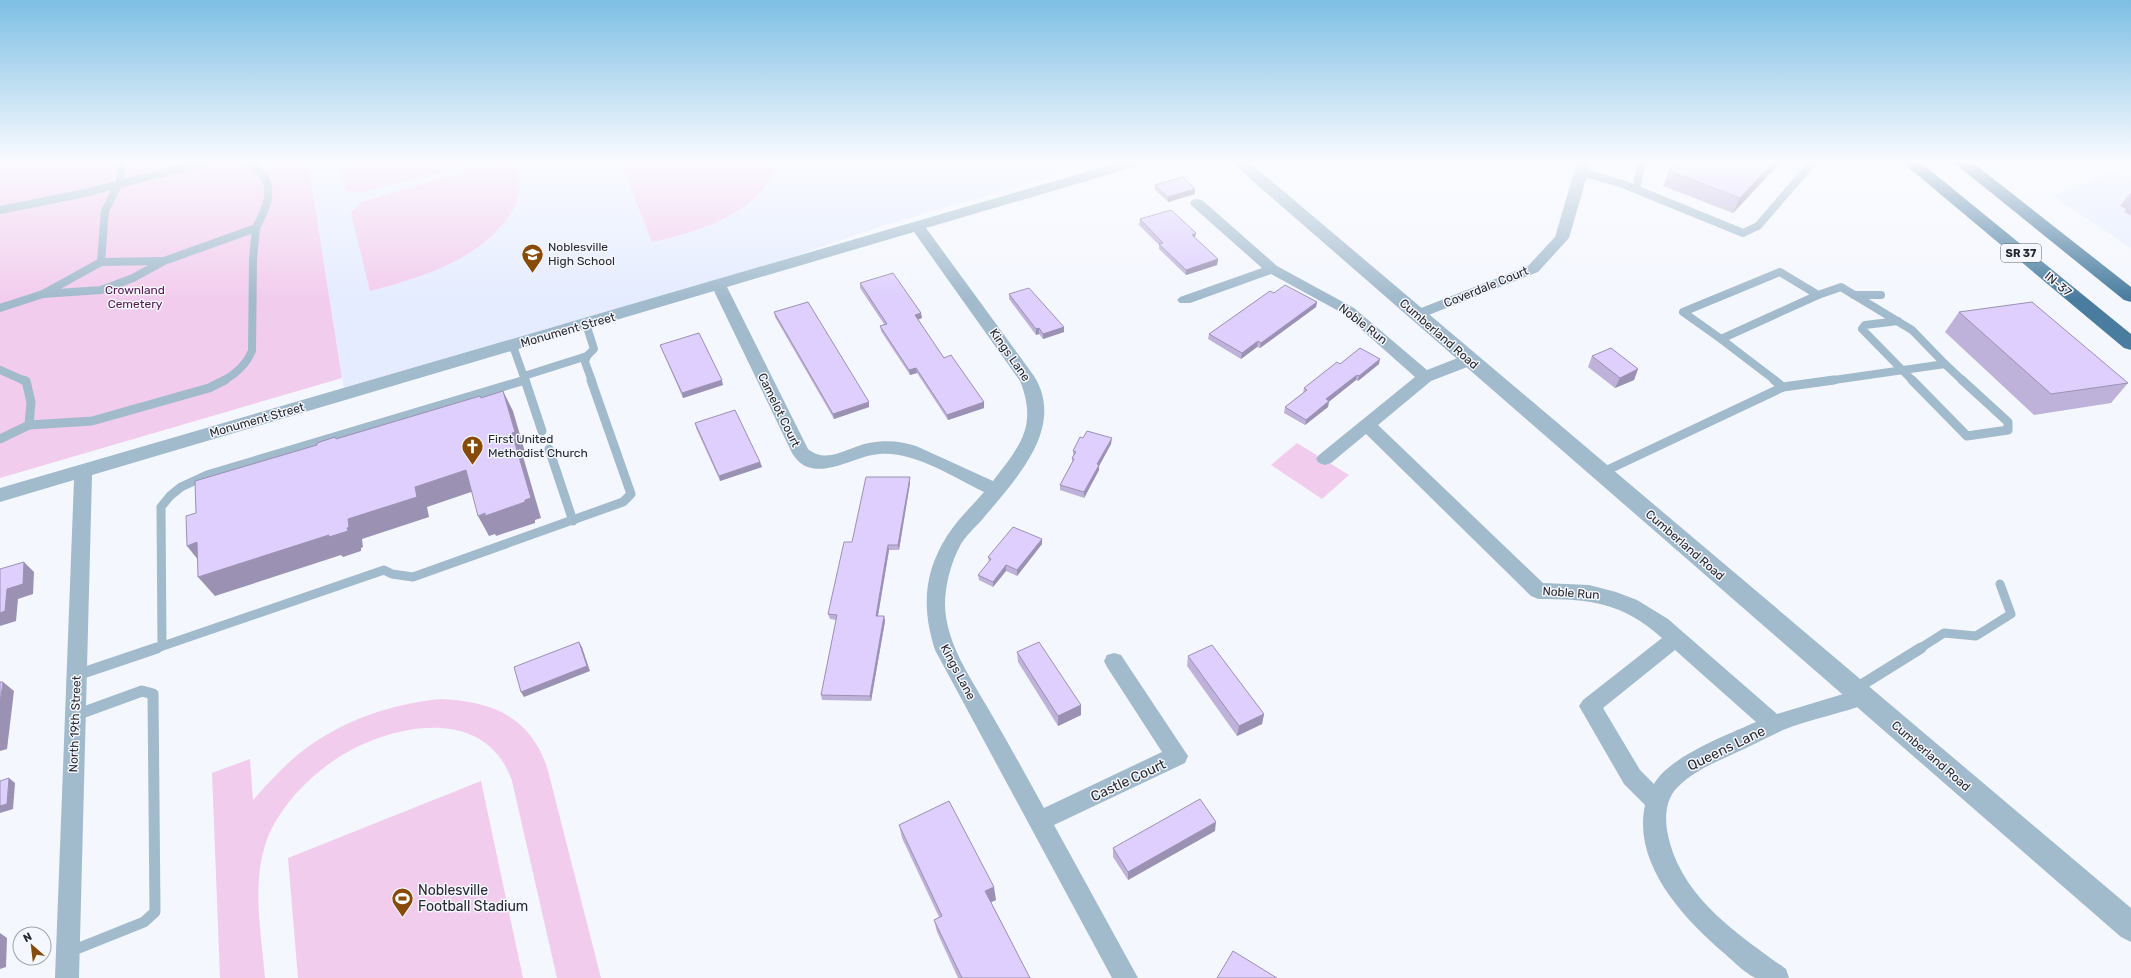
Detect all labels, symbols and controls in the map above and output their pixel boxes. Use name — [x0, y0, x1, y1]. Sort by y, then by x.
place label: Noblesville High School — [548, 240, 615, 268]
school or university icon: Noblesville High School — [519, 241, 545, 274]
road number: SR 37 — [2001, 244, 2041, 262]
street label: Coverdale Court — [1442, 264, 1531, 310]
street label: IN-37 — [2042, 269, 2074, 299]
park label: Crownland Cemetery — [105, 283, 165, 311]
street label: Cumberland Road — [1397, 296, 1481, 372]
street label: Noble Run — [1336, 301, 1390, 347]
street label: Monument Street — [519, 310, 617, 350]
street label: Kings Lane — [987, 326, 1033, 384]
street label: Camelot Court — [755, 371, 803, 450]
street label: Monument Street — [208, 400, 306, 440]
place label: First United Methodist Church — [488, 432, 588, 460]
church icon: First United Methodist Church — [460, 433, 486, 466]
street label: Cumberland Road — [1643, 507, 1727, 583]
street label: Noble Run — [1542, 584, 1600, 602]
street label: Kings Lane — [938, 642, 979, 702]
street label: North 19th Street — [66, 675, 84, 773]
street label: Cumberland Road — [1889, 718, 1973, 794]
street label: Queens Lane — [1684, 722, 1768, 775]
street label: Castle Court — [1088, 755, 1169, 805]
place label: Noblesville Football Stadium — [418, 882, 528, 915]
sports icon: Noblesville Football Stadium — [389, 885, 415, 918]
north arrow — [12, 926, 52, 966]
text: N — [21, 930, 34, 945]

